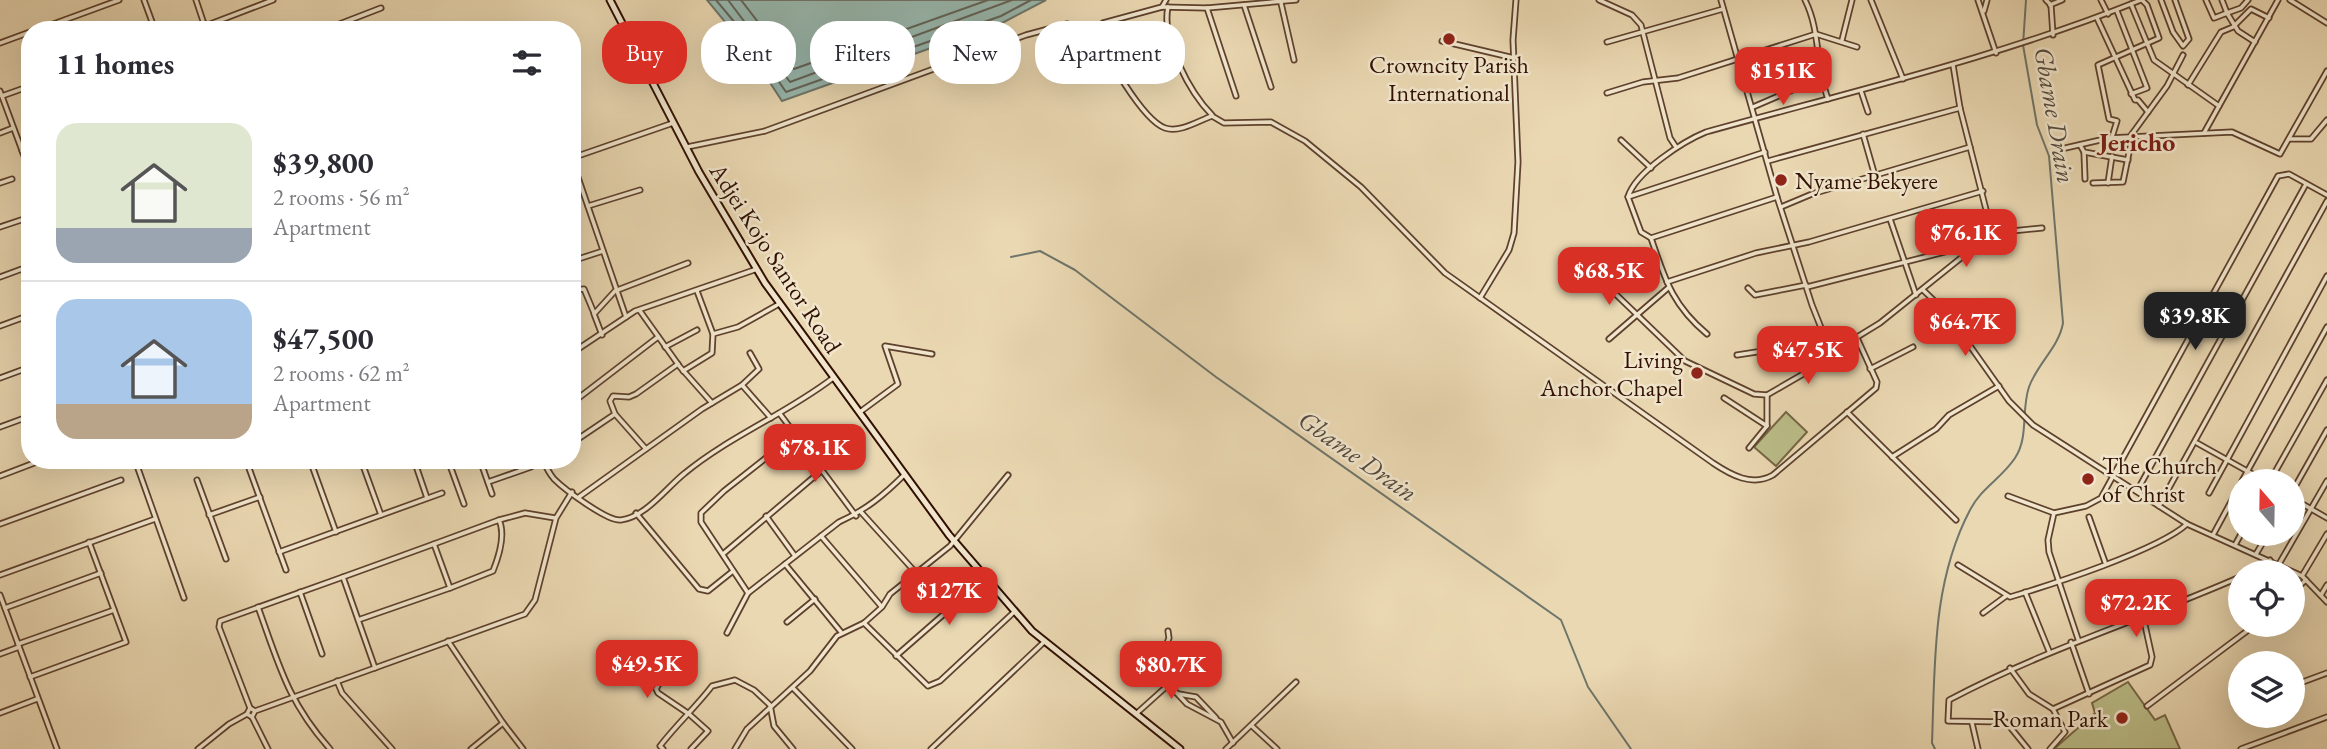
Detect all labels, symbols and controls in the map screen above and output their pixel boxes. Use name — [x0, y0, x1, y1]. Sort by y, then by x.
chip: Buy — [602, 21, 687, 84]
chip: Rent — [701, 21, 796, 84]
chip: Filters — [810, 21, 915, 84]
chip: New — [929, 21, 1021, 84]
chip: Apartment — [1035, 21, 1185, 84]
marker: Crowncity Parish International — [1441, 31, 1457, 47]
text: 11 homes — [56, 44, 174, 83]
icon: filters — [508, 44, 546, 82]
water label: Gbame Drain — [2026, 44, 2084, 186]
pin: $151K — [1734, 48, 1832, 107]
place label: Crowncity Parish International — [1369, 49, 1529, 108]
text: $151K — [1751, 55, 1815, 85]
district label: Jericho — [2096, 125, 2175, 159]
text: $39,800 — [273, 143, 374, 182]
icon: home — [112, 151, 196, 235]
street label: Adjei Kojo Santor Road — [702, 156, 849, 360]
place label: Nyame Bekyere — [1795, 165, 1938, 196]
marker: Nyame Bekyere — [1773, 172, 1789, 188]
text: 2 rooms · 56 m² — [273, 182, 410, 212]
pin: $76.1K — [1909, 210, 2023, 269]
text: Apartment — [273, 212, 371, 242]
text: $76.1K — [1931, 217, 2001, 247]
pin: $68.5K — [1552, 247, 1666, 307]
text: $68.5K — [1574, 255, 1644, 285]
pin: $39.8K — [2138, 292, 2252, 352]
pin: $64.7K — [1908, 298, 2022, 358]
text: $39.8K — [2160, 300, 2230, 330]
text: $64.7K — [1930, 306, 2000, 336]
text: $47,500 — [273, 319, 374, 358]
pin: $47.5K — [1751, 326, 1865, 386]
icon: home — [112, 327, 196, 411]
text: $47.5K — [1773, 334, 1843, 364]
place label: Living Anchor Chapel — [1539, 344, 1684, 403]
text: 2 rooms · 62 m² — [273, 358, 410, 388]
marker: Living Anchor Chapel — [1689, 365, 1705, 381]
text: Apartment — [273, 388, 371, 418]
water label: Gbame Drain — [1292, 403, 1424, 509]
pin: $78.1K — [758, 424, 872, 484]
text: $78.1K — [780, 432, 850, 462]
place label: The Church of Christ — [2102, 450, 2217, 509]
north arrow — [2228, 469, 2305, 546]
map controls — [2228, 469, 2305, 728]
marker: The Church of Christ — [2080, 471, 2096, 487]
button: locate — [2228, 560, 2305, 637]
pin: $127K — [900, 568, 998, 627]
text: $127K — [917, 575, 981, 605]
pin: $72.2K — [2079, 580, 2193, 639]
text: $72.2K — [2101, 587, 2171, 617]
pin: $49.5K — [590, 640, 704, 700]
pin: $80.7K — [1114, 642, 1228, 701]
text: $49.5K — [612, 648, 682, 678]
text: $80.7K — [1136, 649, 1206, 679]
button: layers — [2228, 651, 2305, 728]
place label: Roman Park — [1992, 703, 2109, 734]
marker: Roman Park — [2114, 710, 2130, 726]

